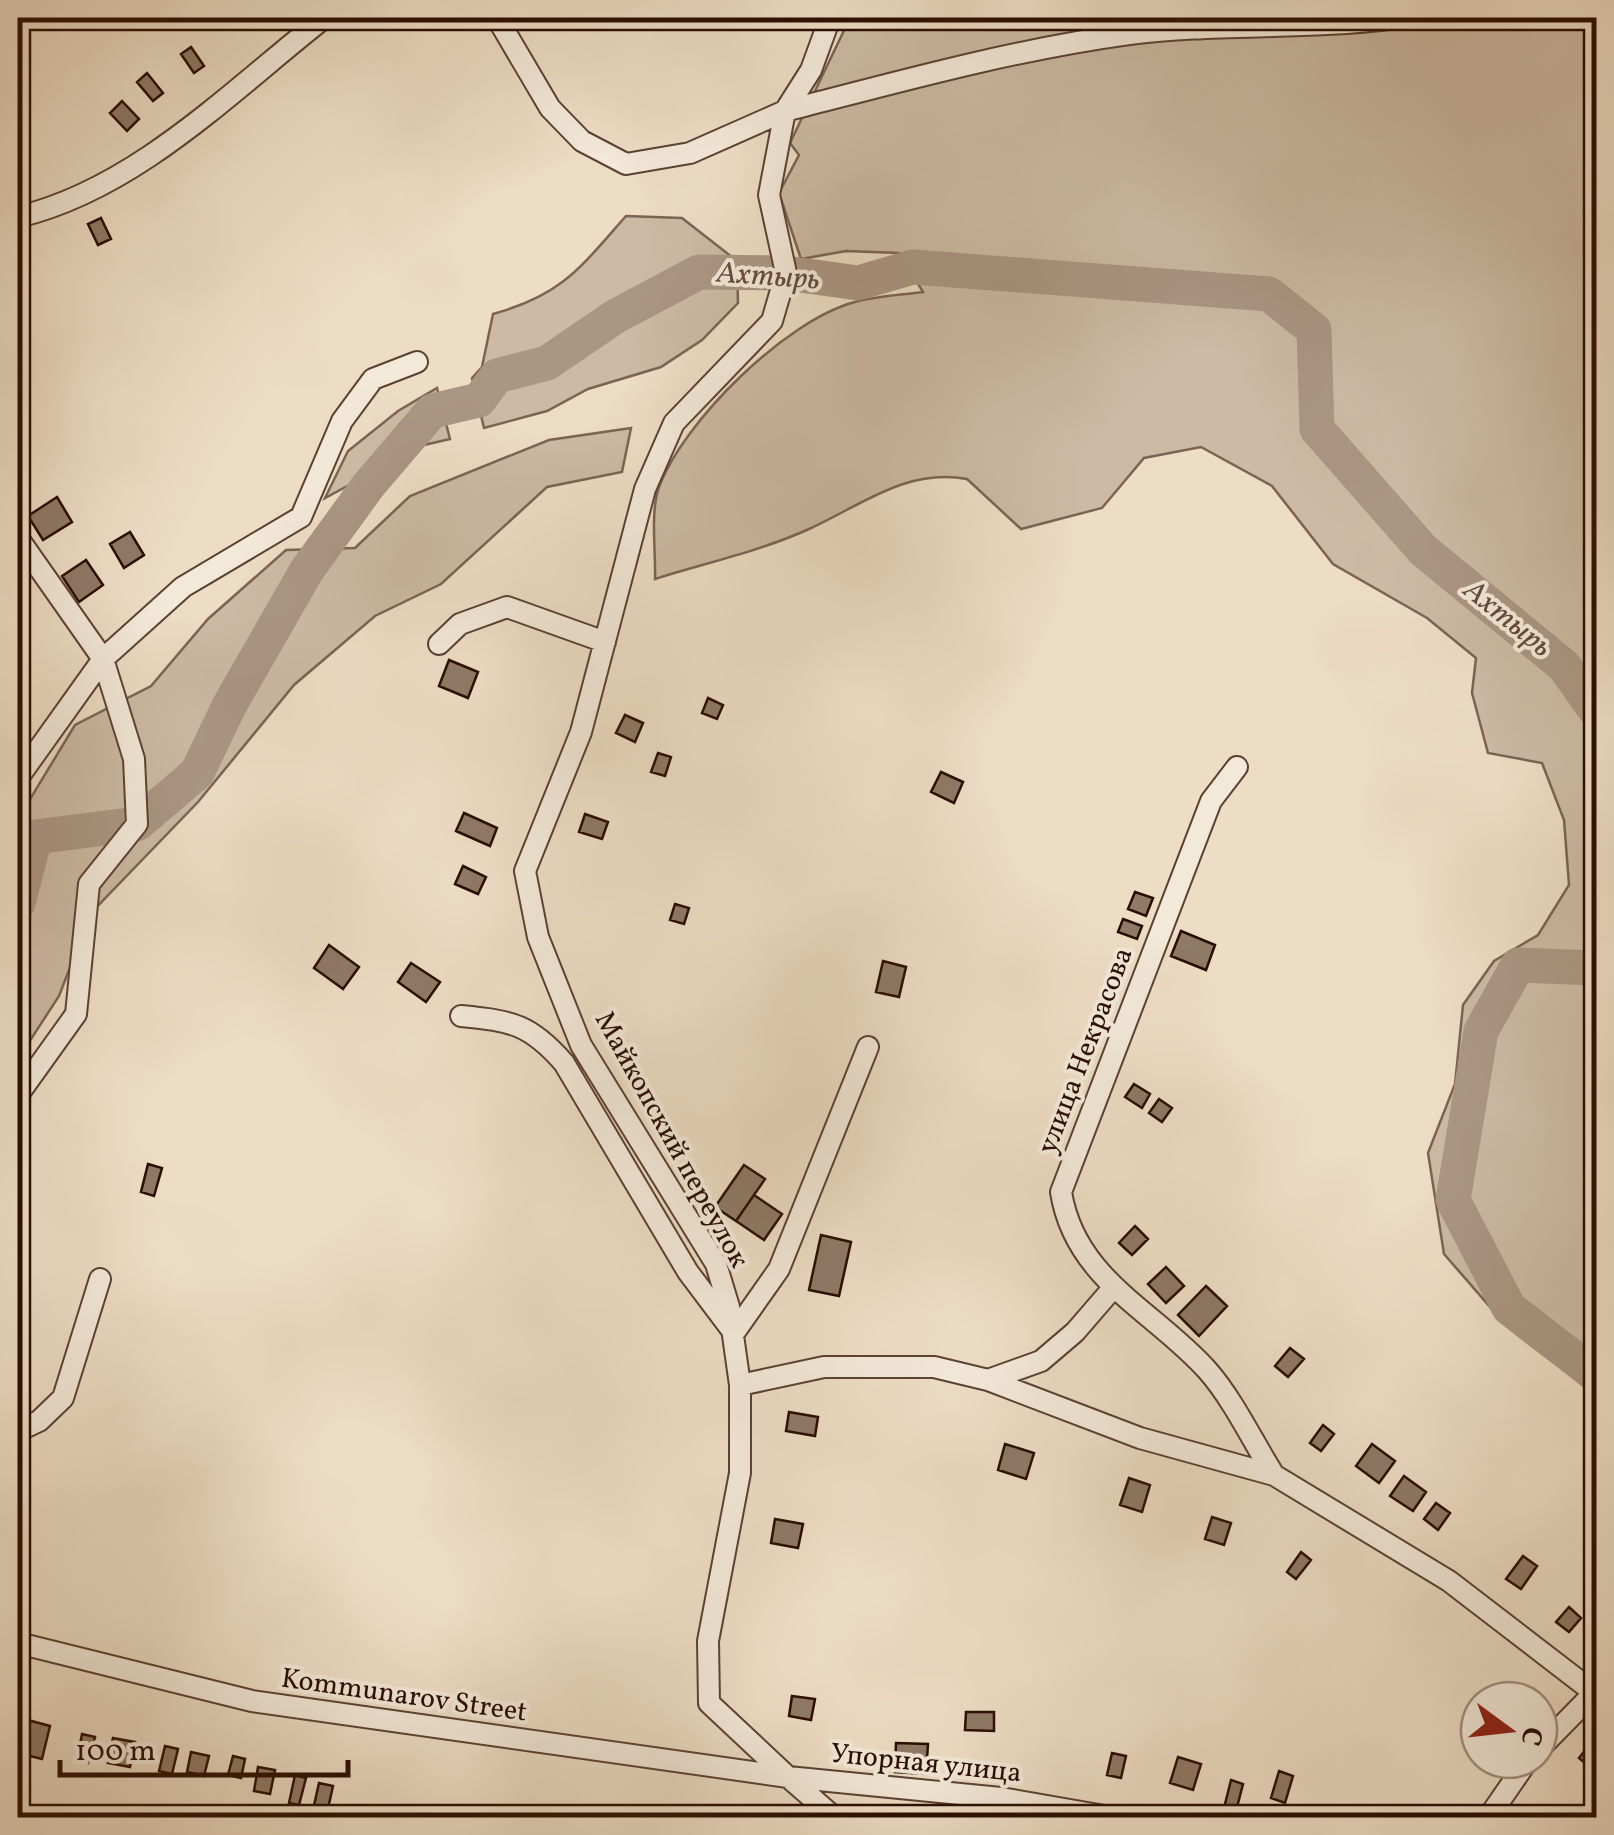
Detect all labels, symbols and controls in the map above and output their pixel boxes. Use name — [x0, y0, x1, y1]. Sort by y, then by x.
water label: Ахтырь — [714, 252, 821, 302]
water label: Ахтырь — [1453, 570, 1560, 668]
street label: улица Некрасова — [1029, 942, 1143, 1160]
street label: Майкопский переулок — [584, 1005, 758, 1275]
street label: Kommunarov Street — [278, 1659, 530, 1733]
north arrow — [1459, 1680, 1559, 1780]
scale bar — [60, 1715, 348, 1777]
text: С — [1510, 1722, 1552, 1750]
text: 100 m — [75, 1731, 156, 1773]
street label: Упорная улица — [829, 1735, 1023, 1793]

